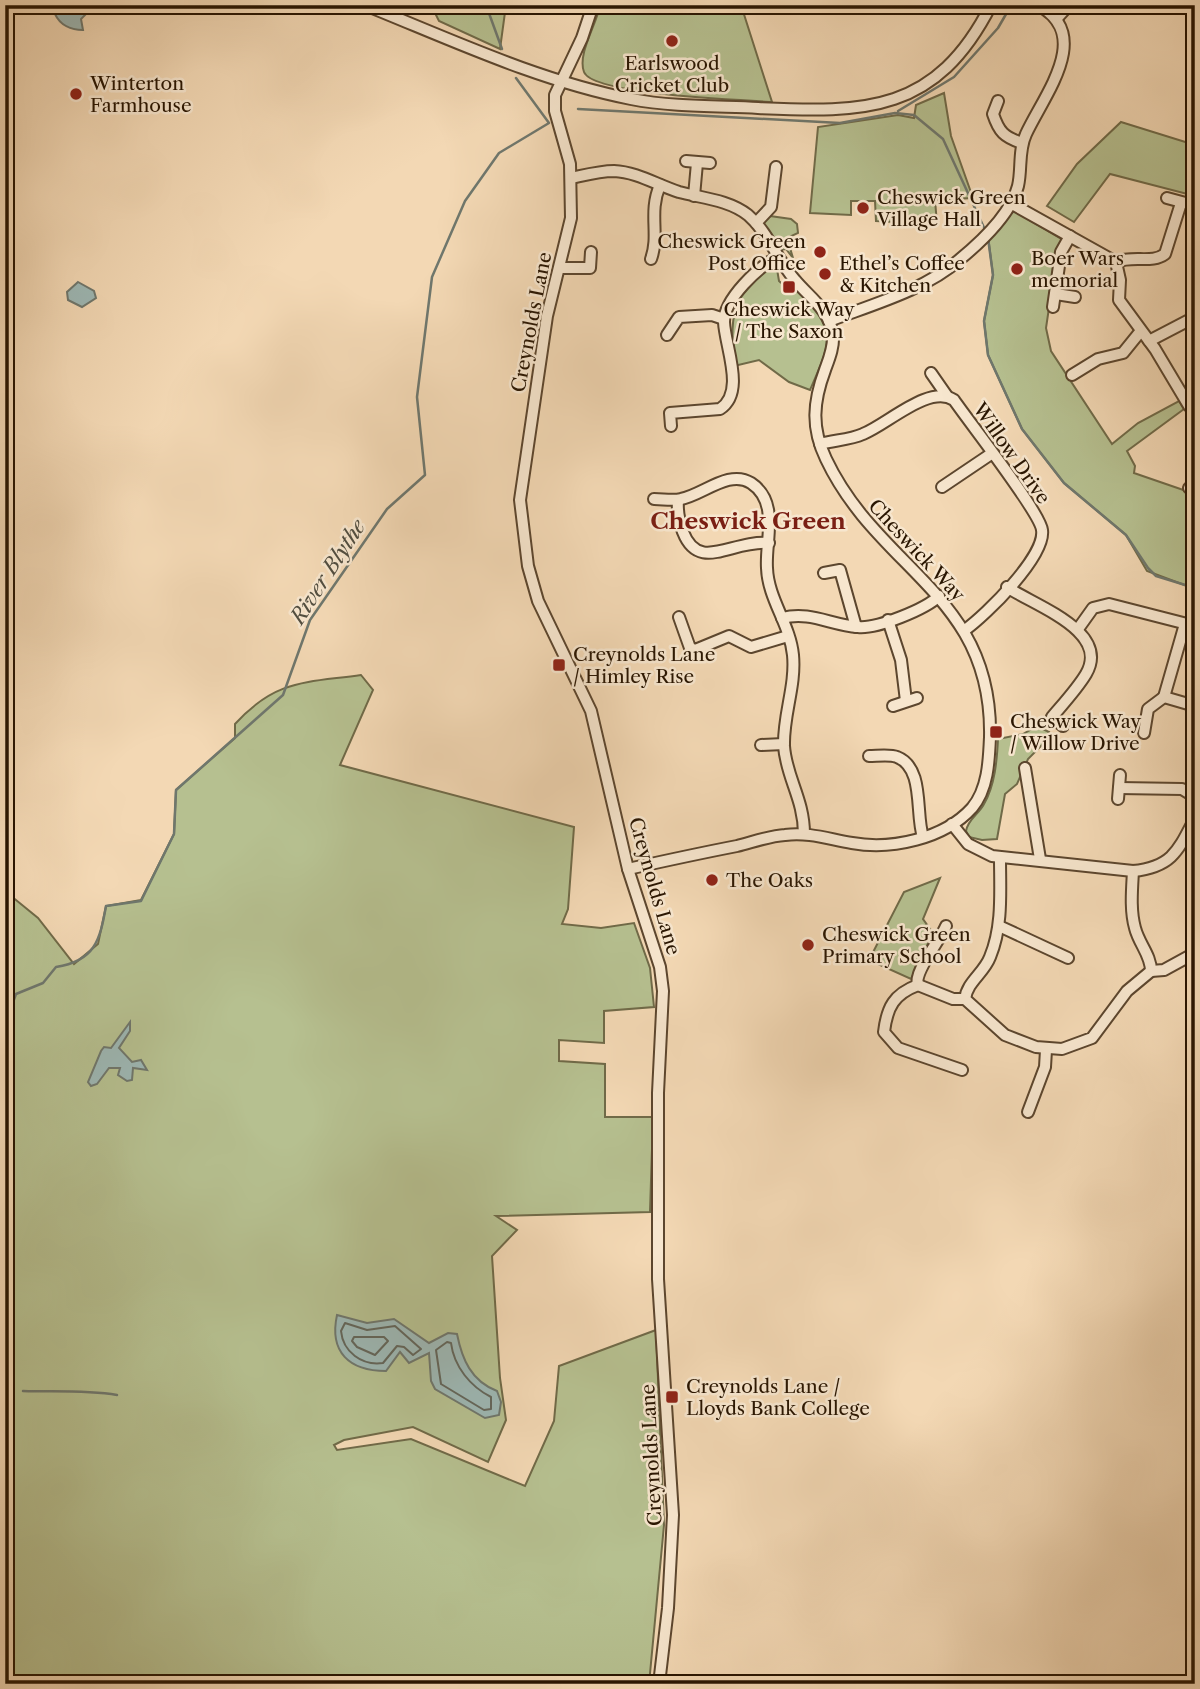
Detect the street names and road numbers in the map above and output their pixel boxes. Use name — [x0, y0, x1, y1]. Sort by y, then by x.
street label: Creynolds Lane — [507, 250, 556, 394]
street label: Willow Drive — [968, 397, 1055, 508]
street label: Cheswick Way — [864, 495, 970, 606]
street label: Creynolds Lane — [624, 815, 685, 958]
street label: Creynolds Lane — [636, 1383, 667, 1527]

